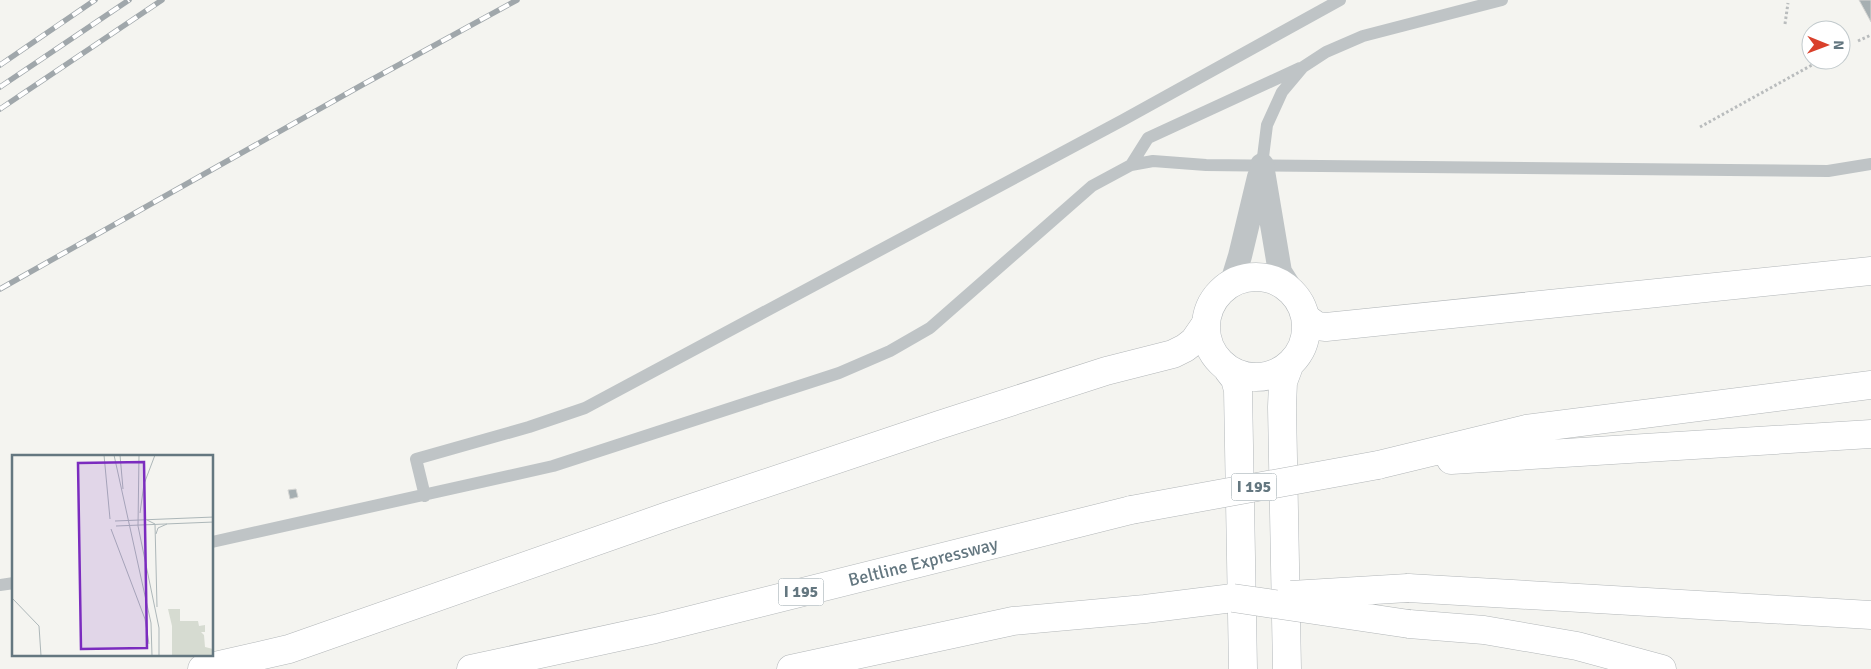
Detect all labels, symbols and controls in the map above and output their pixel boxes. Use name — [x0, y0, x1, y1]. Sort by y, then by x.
north arrow — [1801, 20, 1851, 70]
text: N — [1830, 40, 1847, 50]
inset map — [12, 455, 214, 656]
road number: I 195 — [1232, 474, 1276, 501]
street label: Beltline Expressway — [846, 533, 1001, 591]
road number: I 195 — [778, 578, 824, 606]

